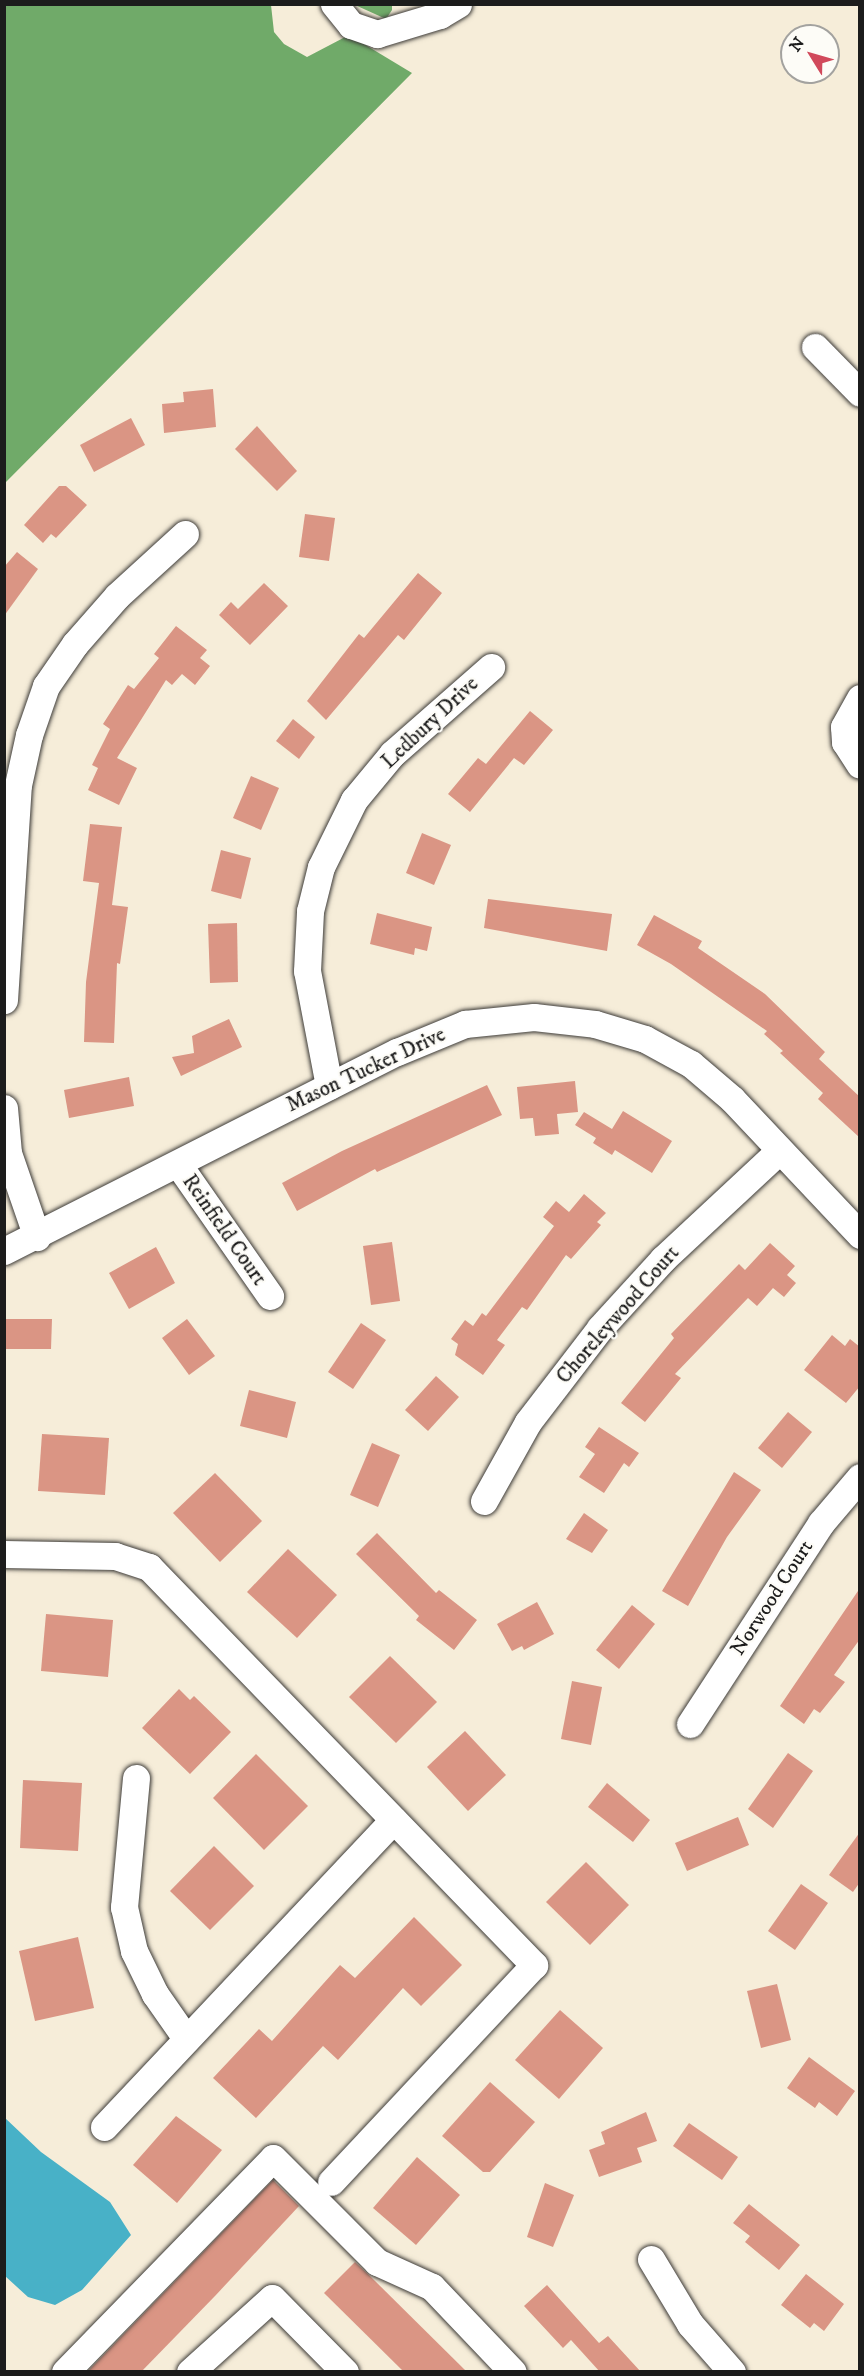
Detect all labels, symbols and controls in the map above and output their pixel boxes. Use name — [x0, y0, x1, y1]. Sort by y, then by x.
north arrow — [780, 24, 840, 84]
text: N — [785, 33, 809, 56]
street label: Ledbury Drive — [376, 672, 484, 774]
street label: Mason Tucker Drive — [283, 1022, 449, 1118]
street label: Reinfield Court — [177, 1170, 271, 1290]
street label: Choreleywood Court — [551, 1241, 685, 1389]
street label: Norwood Court — [725, 1536, 819, 1660]

